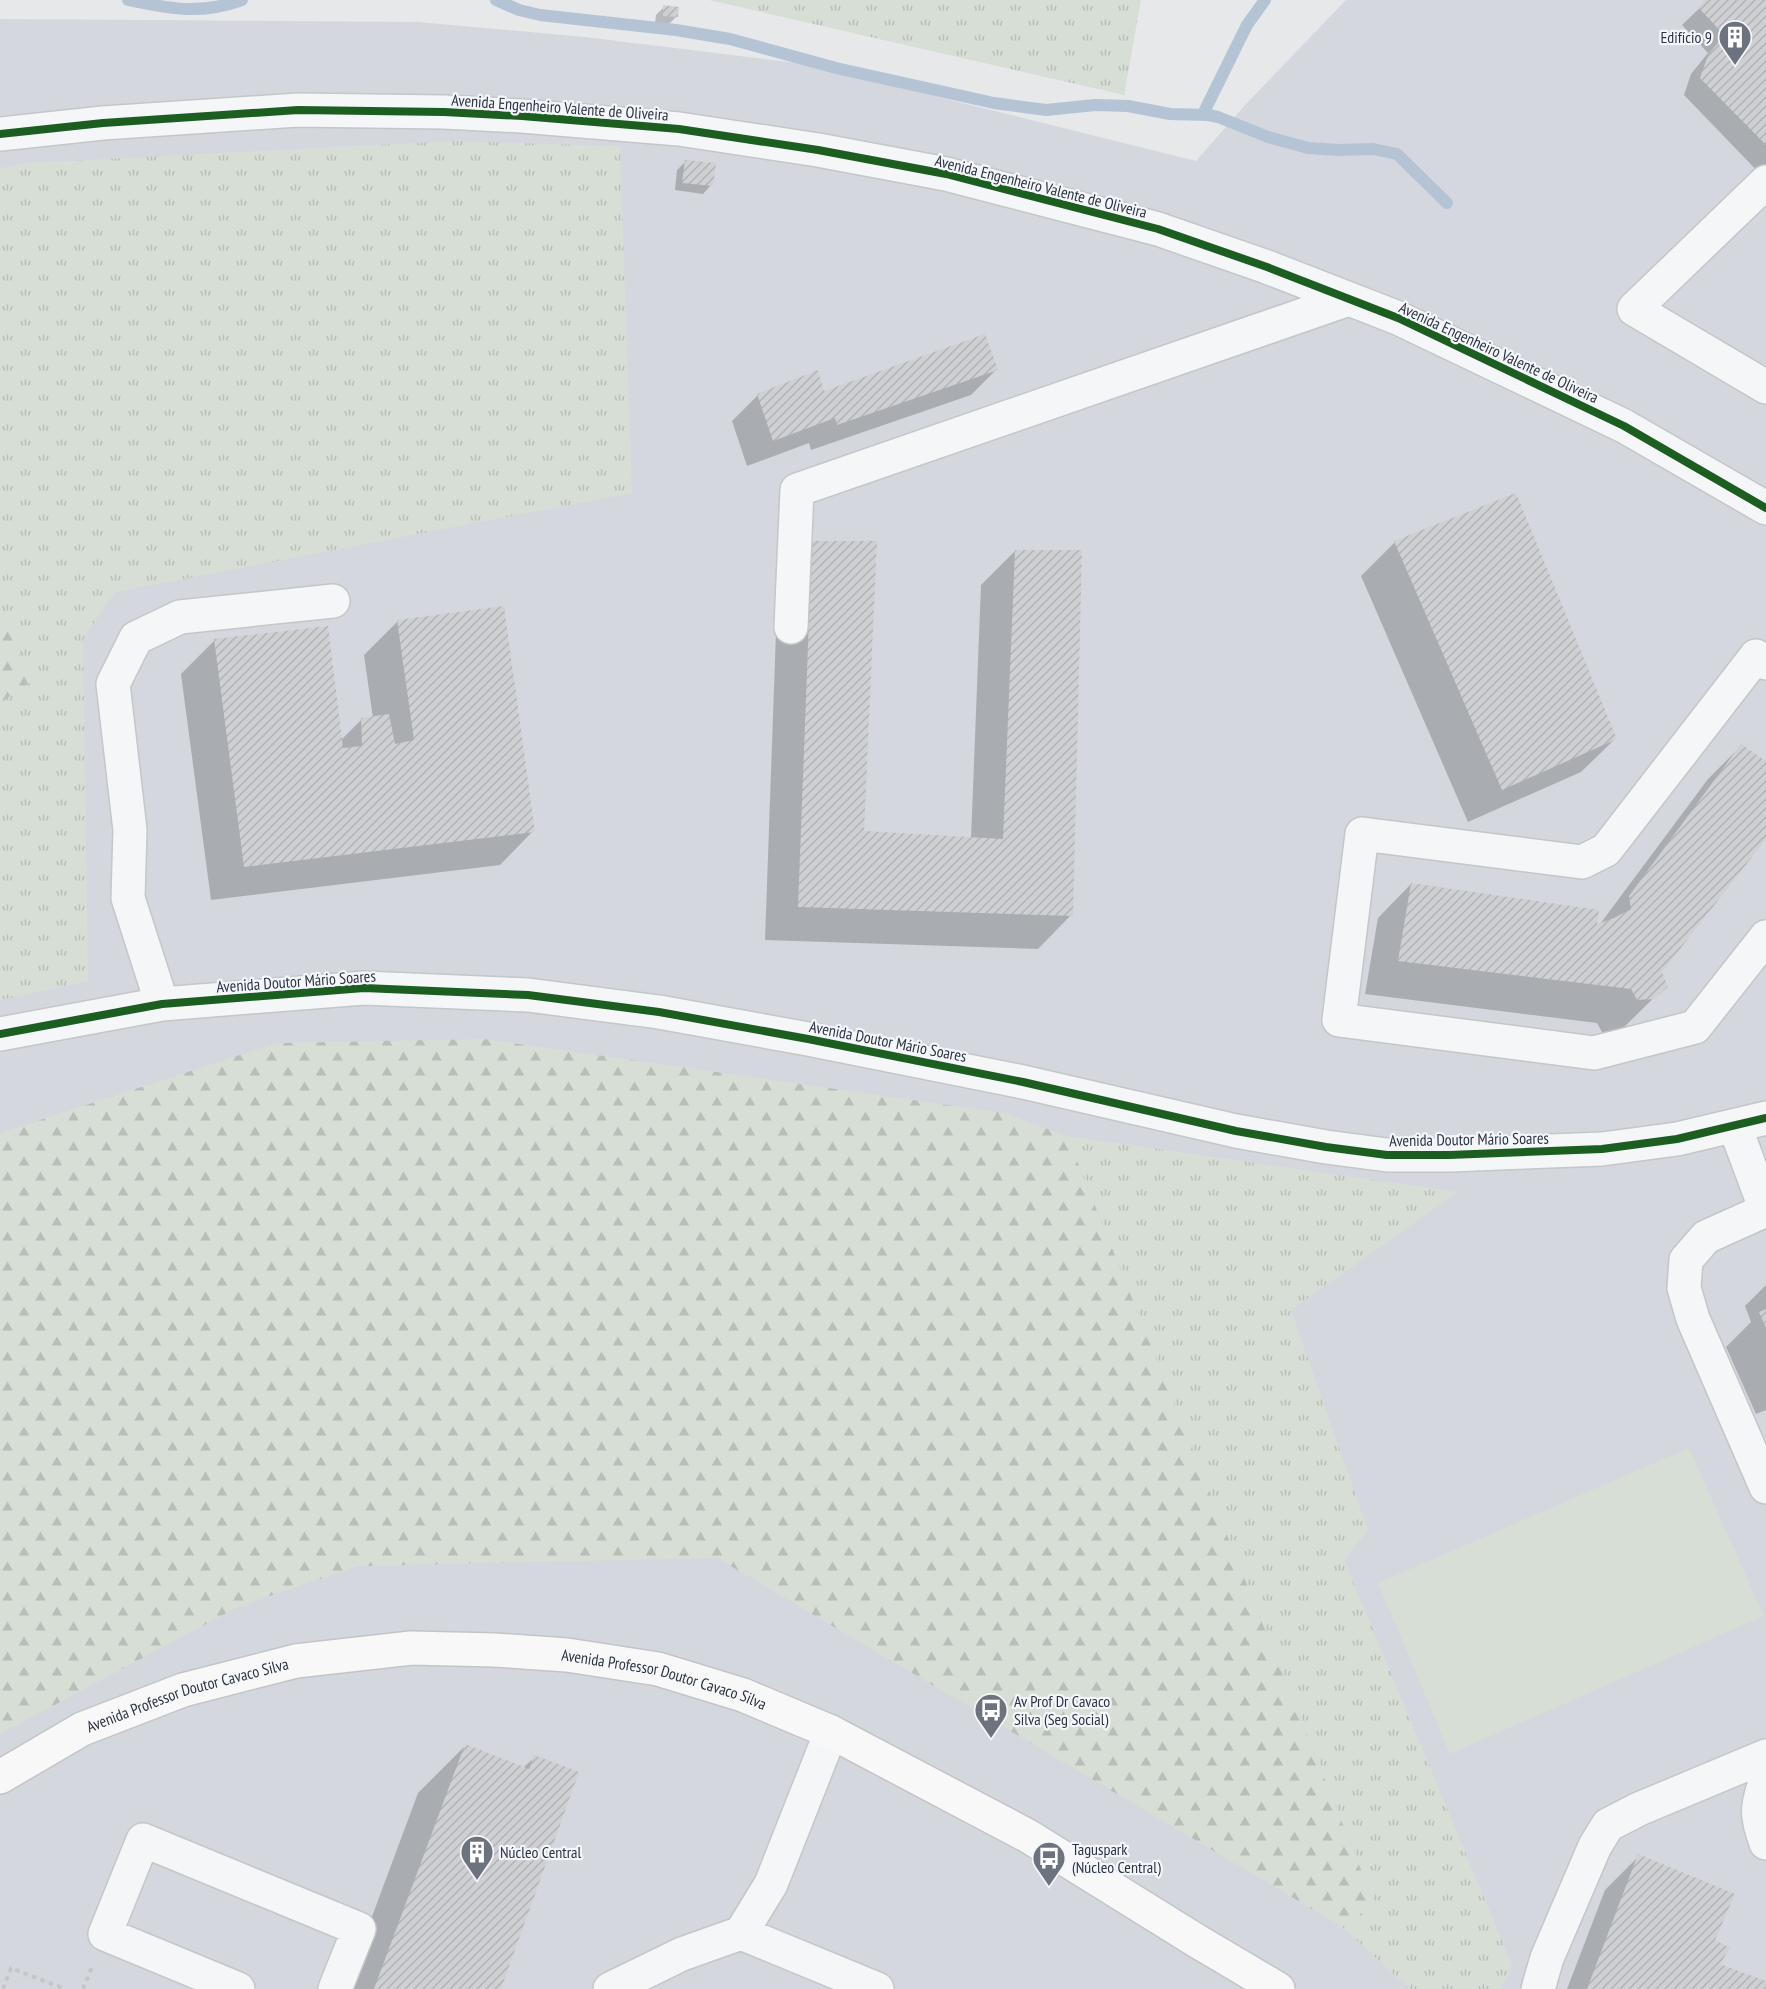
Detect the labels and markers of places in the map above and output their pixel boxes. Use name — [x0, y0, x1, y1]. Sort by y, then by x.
building icon: Edifício 9 — [1717, 19, 1753, 66]
place label: Edifício 9 — [1660, 27, 1712, 47]
place label: Av Prof Dr Cavaco Silva (Seg Social) — [1014, 1691, 1110, 1729]
bus stop icon: Av Prof Dr Cavaco Silva (Seg Social) — [973, 1692, 1009, 1739]
building icon: Núcleo Central — [459, 1834, 495, 1881]
place label: Taguspark (Núcleo Central) — [1072, 1839, 1161, 1877]
bus stop icon: Taguspark (Núcleo Central) — [1031, 1840, 1067, 1887]
place label: Núcleo Central — [500, 1842, 581, 1862]

